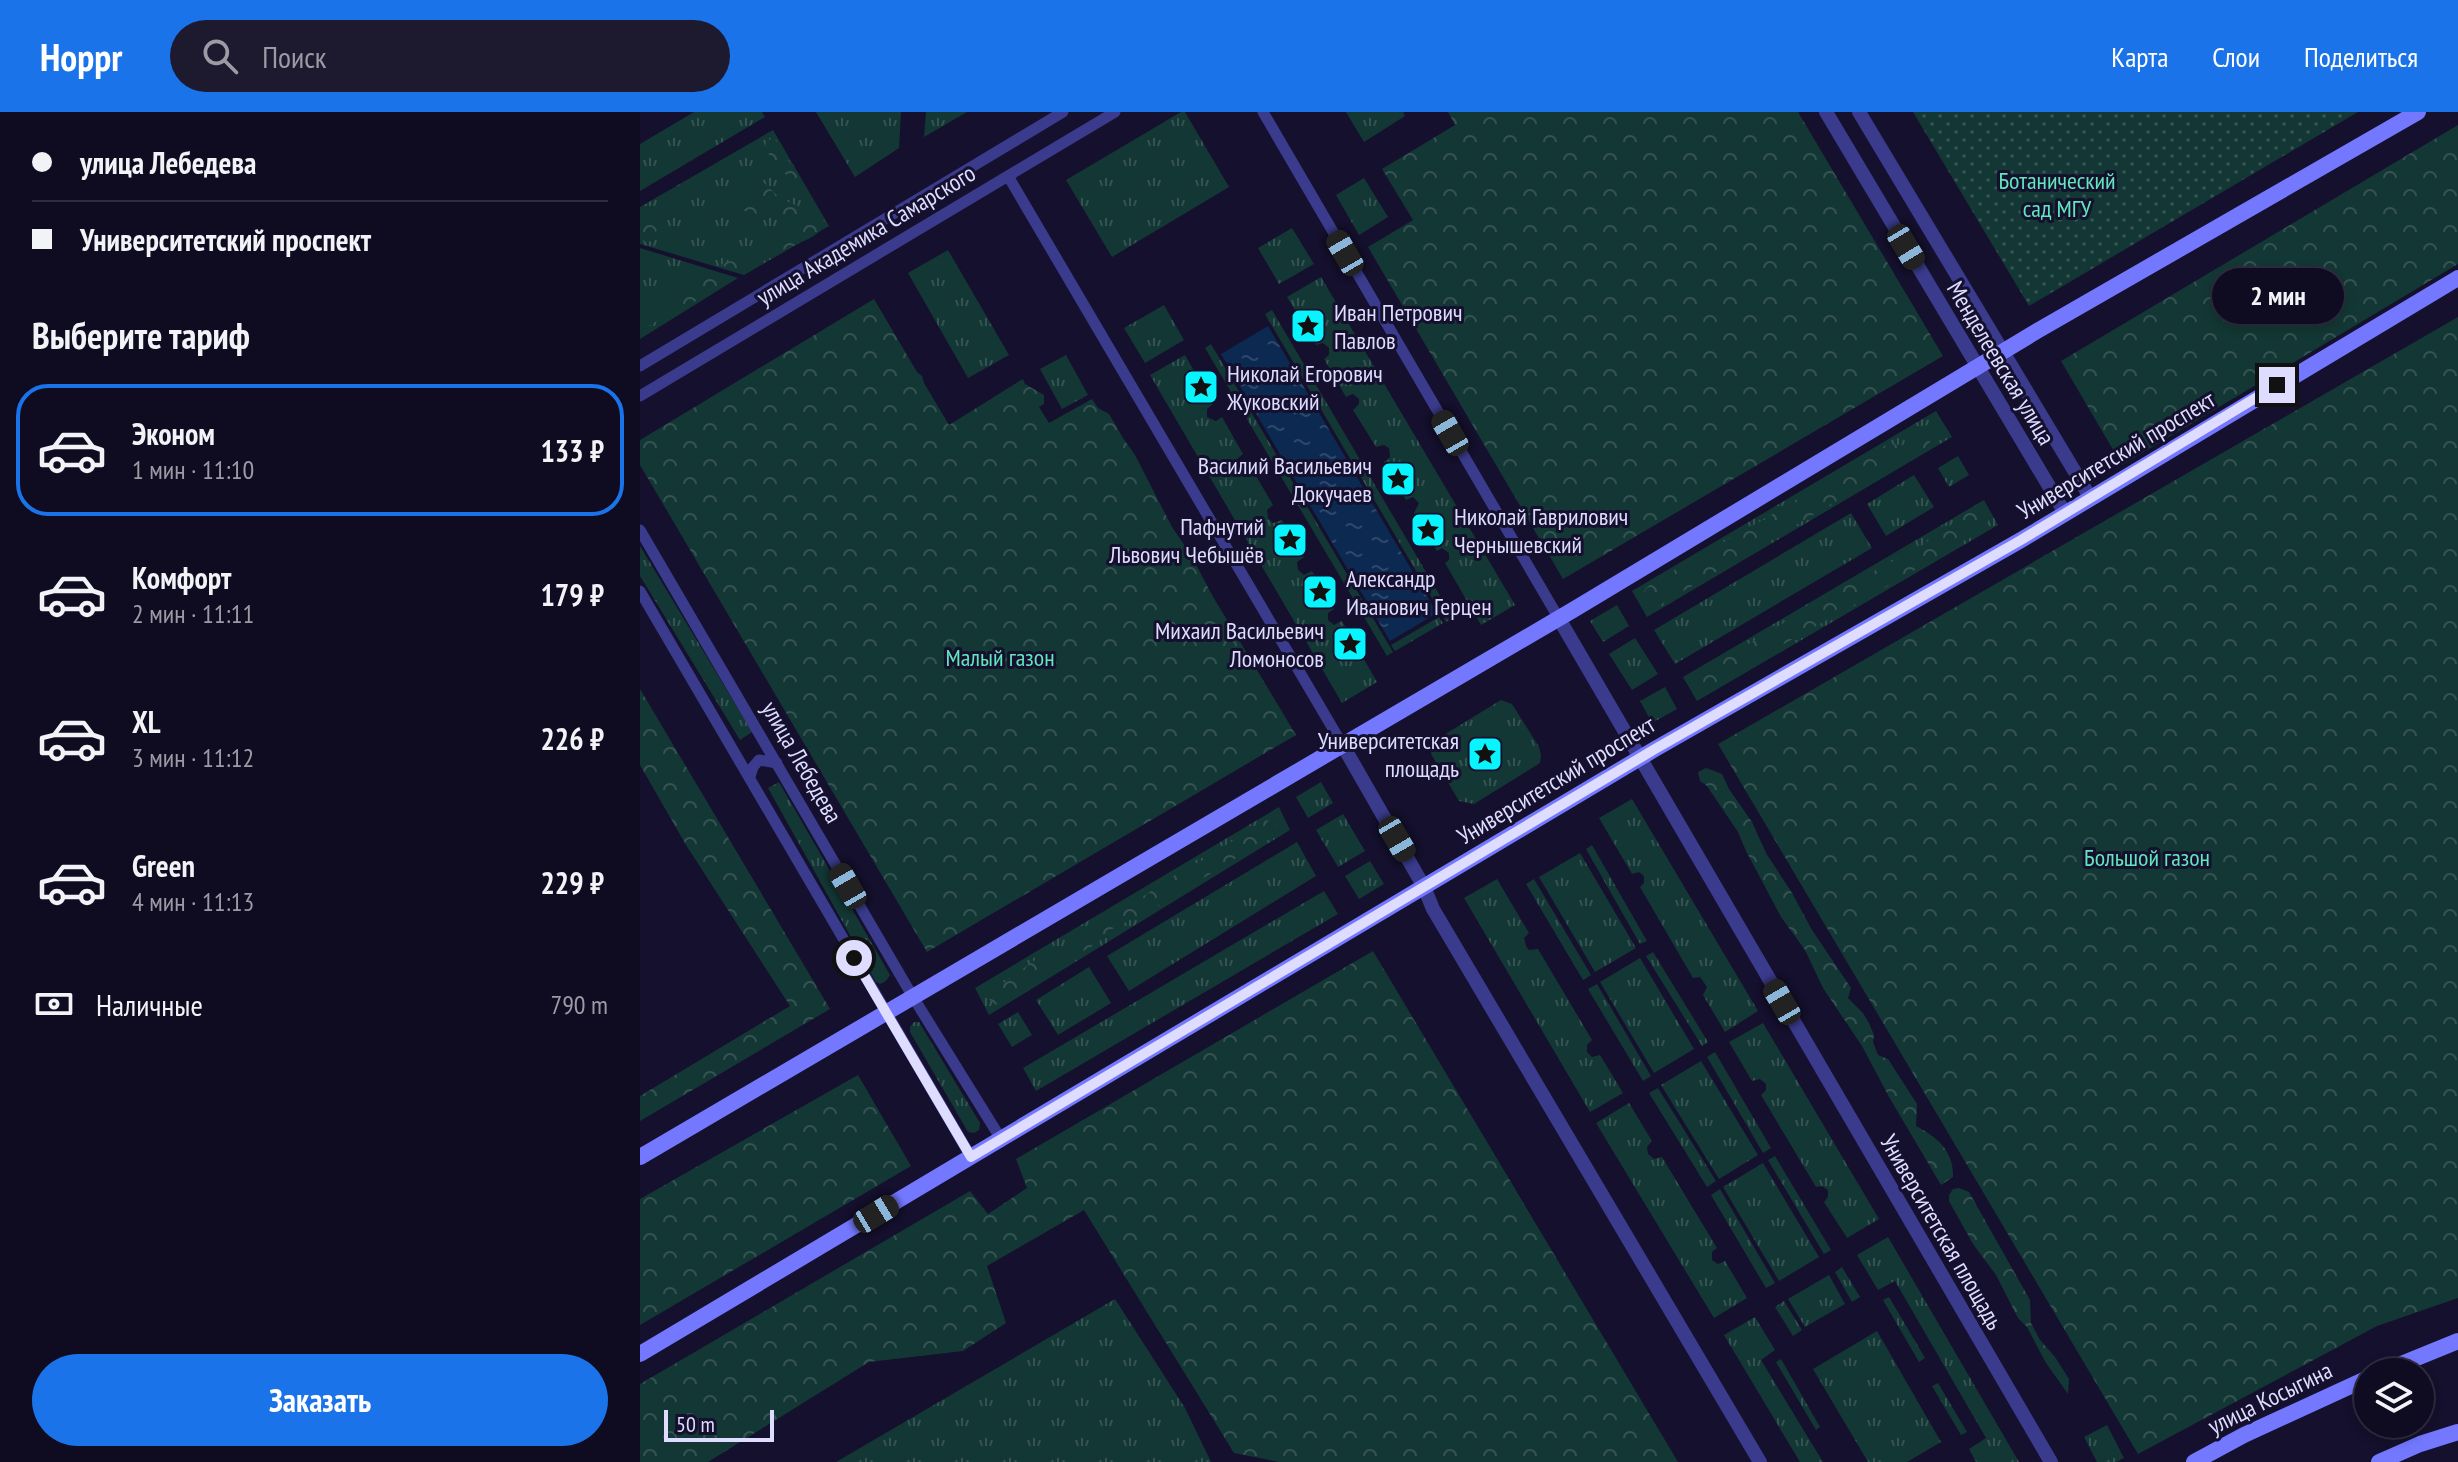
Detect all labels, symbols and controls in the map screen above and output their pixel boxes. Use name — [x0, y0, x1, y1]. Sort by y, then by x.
search box — [170, 20, 730, 92]
text: Hoppr — [40, 32, 122, 81]
icon: search — [198, 34, 242, 78]
text: Поиск — [262, 37, 326, 76]
text: Карта — [2111, 38, 2168, 75]
text: Слои — [2212, 38, 2260, 75]
text: Поделиться — [2304, 38, 2418, 75]
text: улица Лебедева — [80, 143, 256, 182]
street label: улица Академика Самарского — [751, 157, 981, 313]
park label: Ботанический сад МГУ — [1998, 165, 2116, 224]
text: Университетский проспект — [80, 220, 371, 259]
car — [1883, 220, 1929, 274]
car — [1323, 226, 1367, 280]
callout: 2 мин — [2211, 269, 2343, 325]
street label: Менделеевская улица — [1940, 275, 2062, 451]
text: 2 мин — [2250, 279, 2306, 312]
place label: Иван Петрович Павлов — [1334, 297, 1463, 356]
place icon: Иван Петрович Павлов — [1289, 307, 1327, 345]
text: Выберите тариф — [32, 312, 250, 359]
place label: Николай Егорович Жуковский — [1226, 358, 1383, 417]
route end — [2259, 367, 2295, 403]
place icon: Николай Егорович Жуковский — [1182, 368, 1220, 406]
street label: Университетский проспект — [2011, 384, 2221, 526]
car — [1428, 406, 1472, 460]
icon: car — [36, 414, 108, 486]
text: Эконом — [132, 414, 215, 453]
text: 133 ₽ — [540, 431, 604, 470]
place label: Василий Васильевич Докучаев — [1198, 450, 1372, 509]
text: 1 мин · 11:10 — [132, 453, 254, 486]
place icon: Василий Васильевич Докучаев — [1379, 460, 1417, 498]
place label: Николай Гаврилович Чернышевский — [1454, 501, 1628, 560]
place label: Пафнутий Львович Чебышёв — [1108, 511, 1264, 570]
place icon: Николай Гаврилович Чернышевский — [1409, 511, 1447, 549]
place icon: Пафнутий Львович Чебышёв — [1271, 521, 1309, 559]
icon: car — [36, 558, 108, 630]
text: Комфорт — [132, 558, 231, 597]
place label: Александр Иванович Герцен — [1346, 563, 1492, 622]
place icon: Александр Иванович Герцен — [1301, 573, 1339, 611]
text: 179 ₽ — [540, 575, 604, 614]
text: 2 мин · 11:11 — [132, 597, 254, 630]
place label: Михаил Васильевич Ломоносов — [1155, 615, 1324, 674]
place icon: Михаил Васильевич Ломоносов — [1331, 625, 1369, 663]
park label: Малый газон — [945, 642, 1055, 673]
street label: улица Лебедева — [755, 695, 849, 829]
icon: car — [36, 702, 108, 774]
text: XL — [132, 702, 161, 741]
street label: Университетский проспект — [1451, 709, 1661, 851]
text: 226 ₽ — [540, 719, 604, 758]
place label: Университетская площадь — [1318, 725, 1459, 784]
place icon: Университетская площадь — [1466, 735, 1504, 773]
text: 3 мин · 11:12 — [132, 741, 254, 774]
car — [1375, 812, 1419, 866]
park label: Большой газон — [2084, 842, 2210, 873]
icon: car — [36, 846, 108, 918]
text: Green — [132, 846, 195, 885]
car — [826, 859, 870, 913]
text: 229 ₽ — [540, 863, 604, 902]
text: 4 мин · 11:13 — [132, 885, 254, 918]
route start — [836, 940, 872, 976]
car — [1760, 975, 1804, 1029]
icon: cash — [32, 982, 76, 1026]
text: Наличные — [96, 985, 203, 1024]
text: 790 m — [550, 988, 608, 1021]
street label: Университетская площадь — [1873, 1129, 2011, 1335]
car — [849, 1191, 903, 1237]
button: Заказать — [32, 1354, 608, 1446]
street label: улица Косыгина — [2203, 1355, 2337, 1441]
map controls — [2354, 1358, 2434, 1438]
button: layers — [2354, 1358, 2434, 1438]
scale bar — [664, 1406, 774, 1442]
text: 50 m — [676, 1410, 715, 1438]

